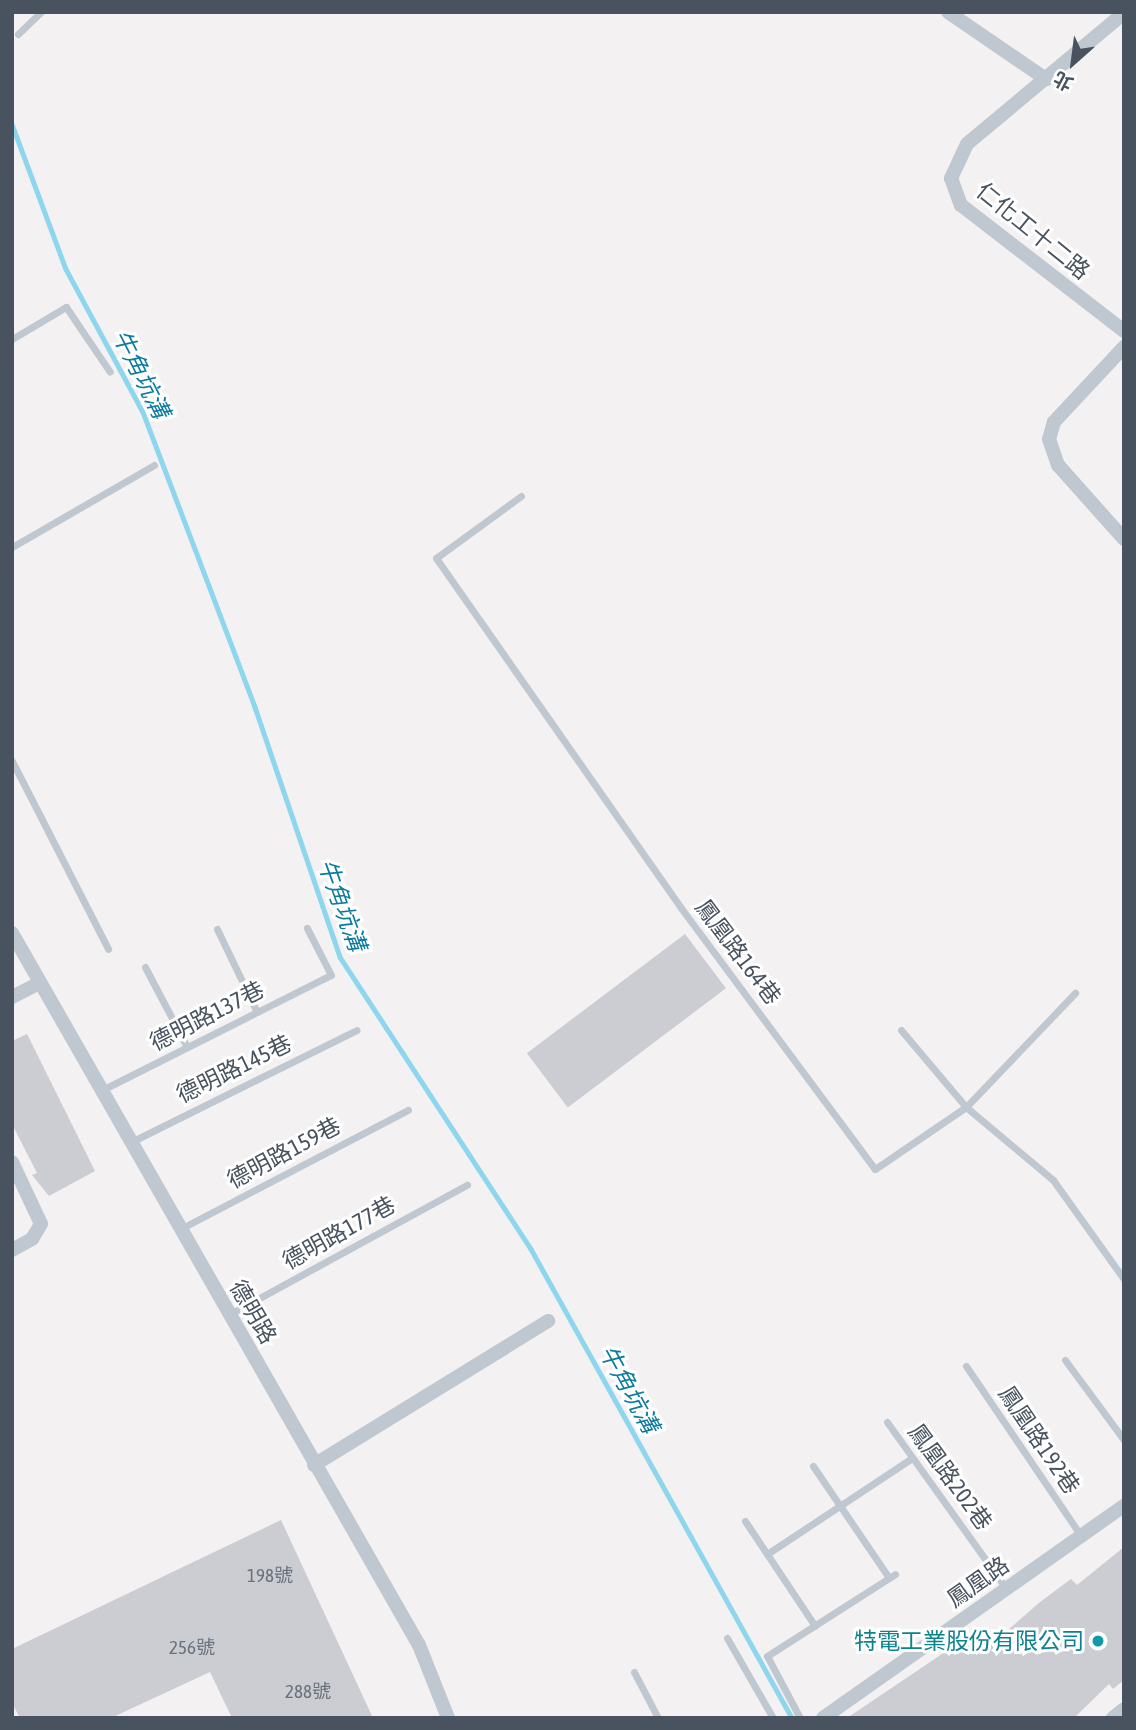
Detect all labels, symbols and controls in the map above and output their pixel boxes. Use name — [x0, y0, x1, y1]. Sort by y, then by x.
north arrow — [1038, 28, 1108, 98]
text: 北 — [1050, 67, 1077, 96]
street label: 仁化工十二路 — [971, 177, 1095, 285]
water label: 牛角坑溝 — [106, 325, 176, 423]
water label: 牛角坑溝 — [312, 855, 372, 955]
street label: 鳳凰路164巷 — [690, 894, 786, 1010]
street label: 德明路137巷 — [145, 975, 269, 1057]
street label: 德明路145巷 — [172, 1029, 296, 1109]
street label: 德明路159巷 — [223, 1112, 345, 1194]
street label: 德明路177巷 — [278, 1191, 400, 1275]
street label: 德明路 — [224, 1275, 282, 1349]
water label: 牛角坑溝 — [593, 1340, 665, 1438]
street label: 鳳凰路192巷 — [993, 1381, 1085, 1499]
street label: 鳳凰路202巷 — [902, 1419, 998, 1535]
street label: 鳳凰路 — [942, 1551, 1014, 1613]
house number: 198號 — [247, 1565, 293, 1587]
place label: 特電工業股份有限公司 — [854, 1627, 1084, 1655]
marker: 特電工業股份有限公司 — [1090, 1633, 1106, 1649]
house number: 256號 — [169, 1637, 215, 1659]
house number: 288號 — [285, 1681, 331, 1703]

